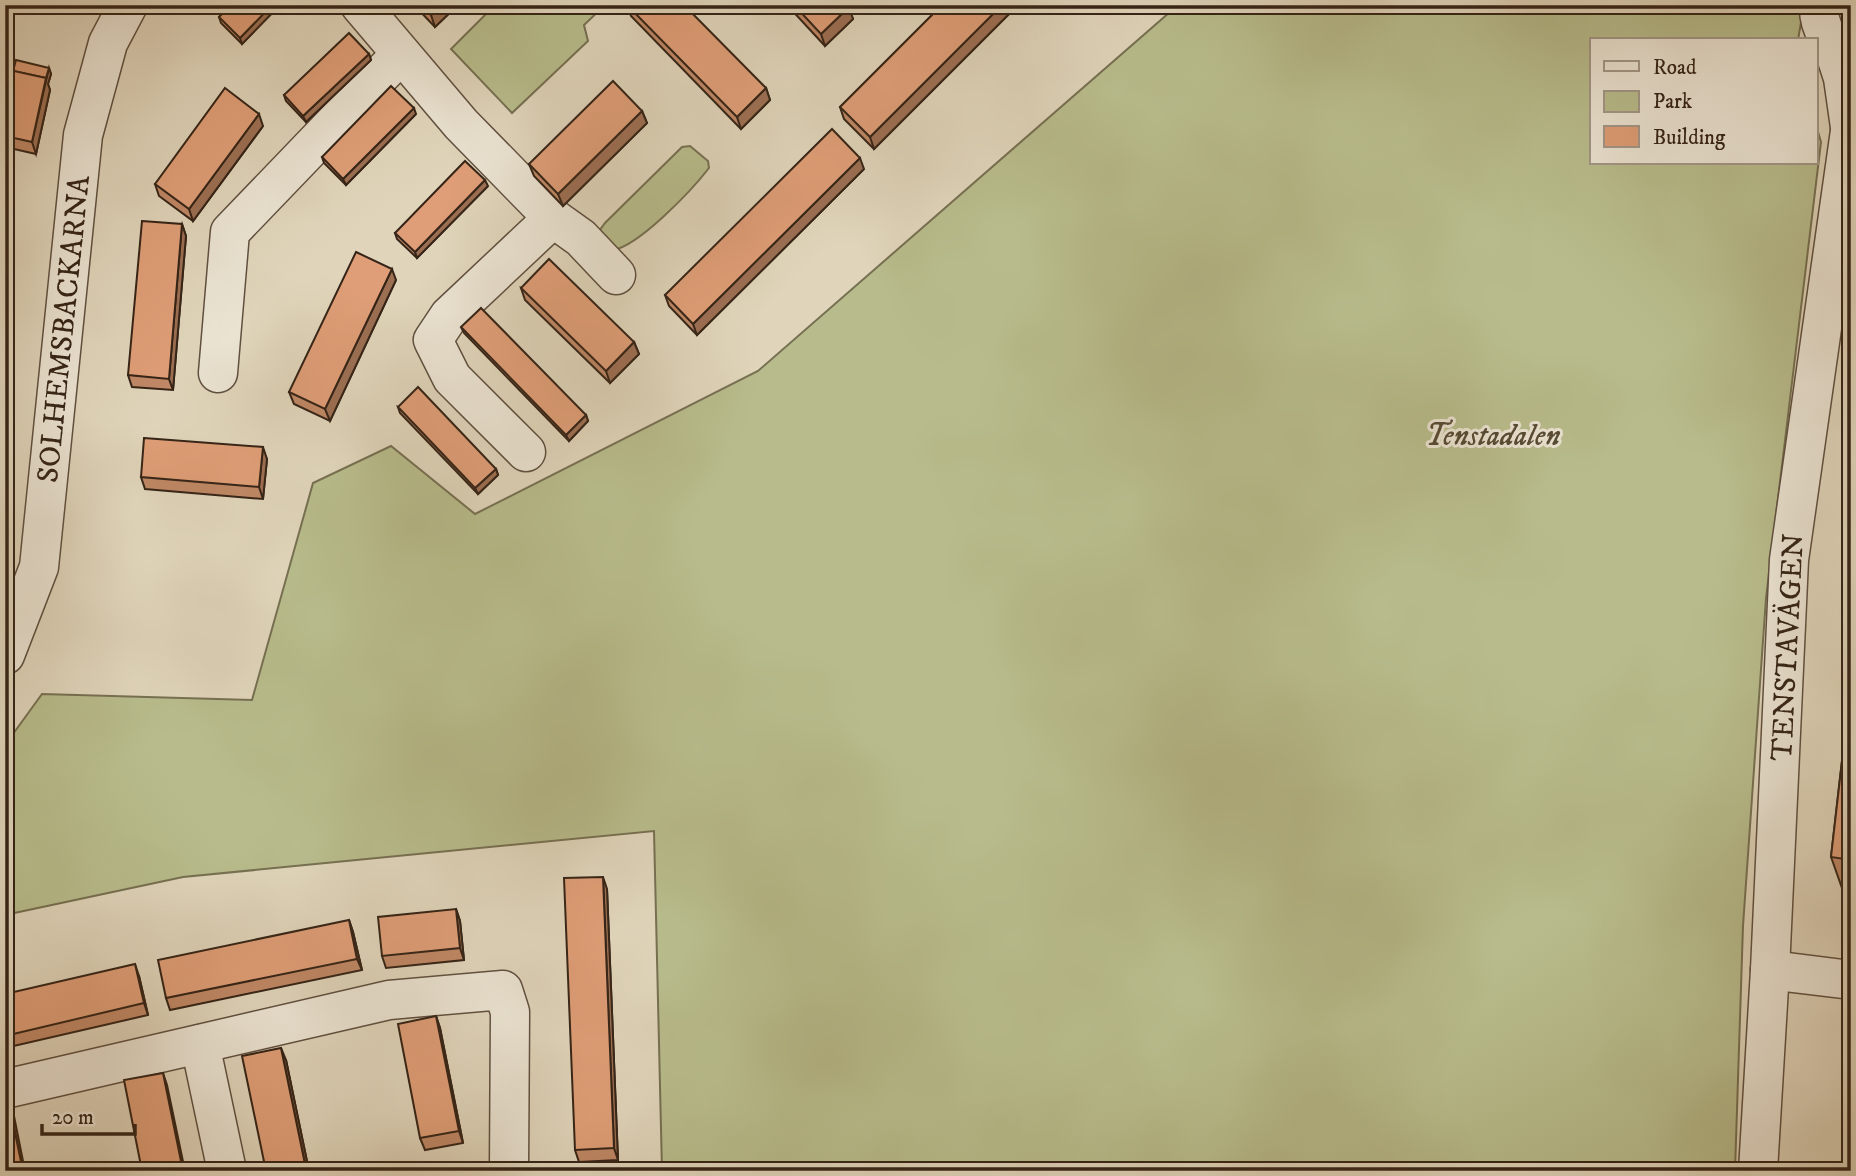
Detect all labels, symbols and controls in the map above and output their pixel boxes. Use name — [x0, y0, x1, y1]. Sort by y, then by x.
legend — [1590, 38, 1818, 164]
text: Road — [1653, 55, 1697, 81]
text: Park — [1653, 89, 1693, 115]
text: Building — [1653, 125, 1726, 151]
street label: SOLHEMSBACKARNA — [30, 173, 99, 485]
park label: Tenstadalen — [1426, 418, 1560, 455]
street label: TENSTAVÄGEN — [1763, 532, 1813, 762]
scale bar — [42, 1092, 135, 1136]
text: 20 m — [52, 1105, 94, 1131]

